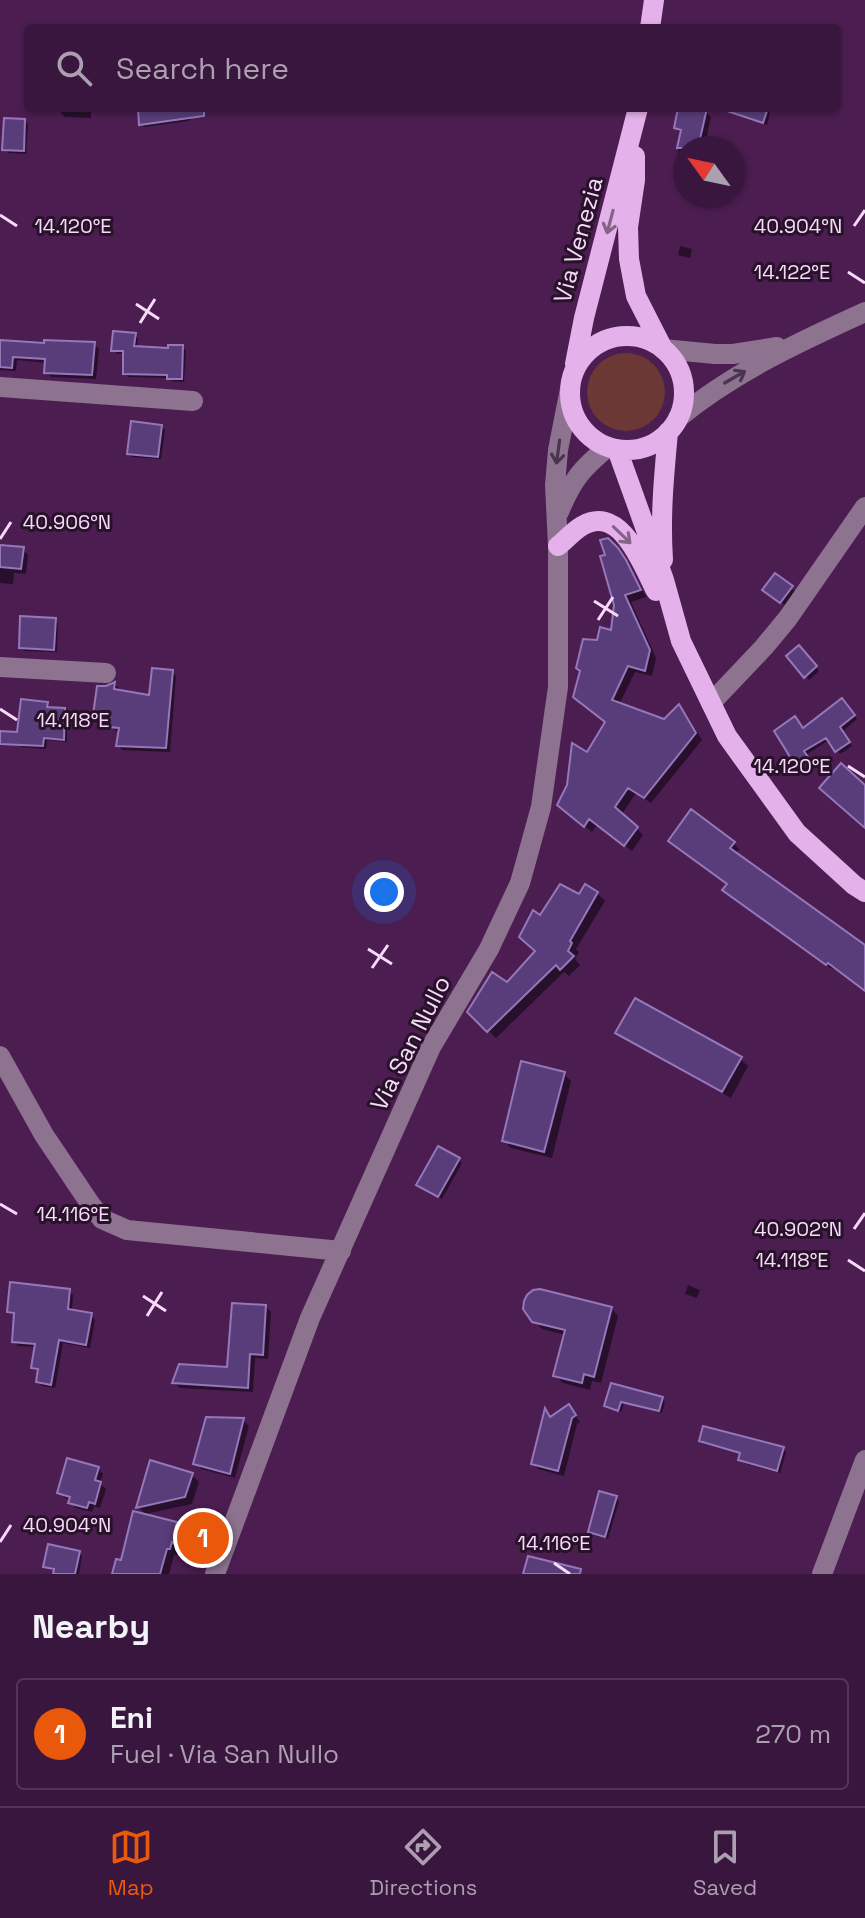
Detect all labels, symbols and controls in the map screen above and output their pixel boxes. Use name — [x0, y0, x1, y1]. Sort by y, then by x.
search box — [24, 24, 841, 112]
icon: search — [52, 46, 96, 90]
text: Search here — [116, 49, 289, 88]
north arrow — [673, 136, 745, 208]
street label: Via Venezia — [546, 173, 610, 306]
one-way arrow — [601, 208, 616, 234]
text: 14.120°E — [34, 213, 112, 239]
text: 40.904°N — [754, 213, 842, 239]
text: 14.122°E — [754, 259, 830, 285]
one-way arrow — [723, 369, 746, 385]
one-way arrow — [550, 439, 565, 464]
text: 40.906°N — [23, 509, 111, 535]
one-way arrow — [612, 525, 631, 544]
text: 14.118°E — [36, 707, 110, 733]
text: 14.120°E — [753, 753, 831, 779]
your location — [364, 872, 404, 912]
street label: Via San Nullo — [363, 970, 457, 1116]
text: 14.116°E — [37, 1201, 109, 1227]
text: 40.902°N — [754, 1216, 842, 1242]
text: 14.118°E — [755, 1247, 829, 1273]
pin: 1 — [177, 1508, 229, 1568]
text: 40.904°N — [23, 1512, 111, 1538]
text: 14.116°E — [518, 1530, 590, 1556]
text: Nearby — [32, 1605, 150, 1648]
text: Eni — [110, 1698, 153, 1737]
text: 1 — [54, 1717, 66, 1751]
text: 270 m — [755, 1717, 831, 1751]
text: Fuel · Via San Nullo — [110, 1737, 339, 1771]
tab: Map — [108, 1825, 154, 1901]
tab: Directions — [369, 1825, 477, 1901]
tab: Saved — [693, 1825, 757, 1901]

